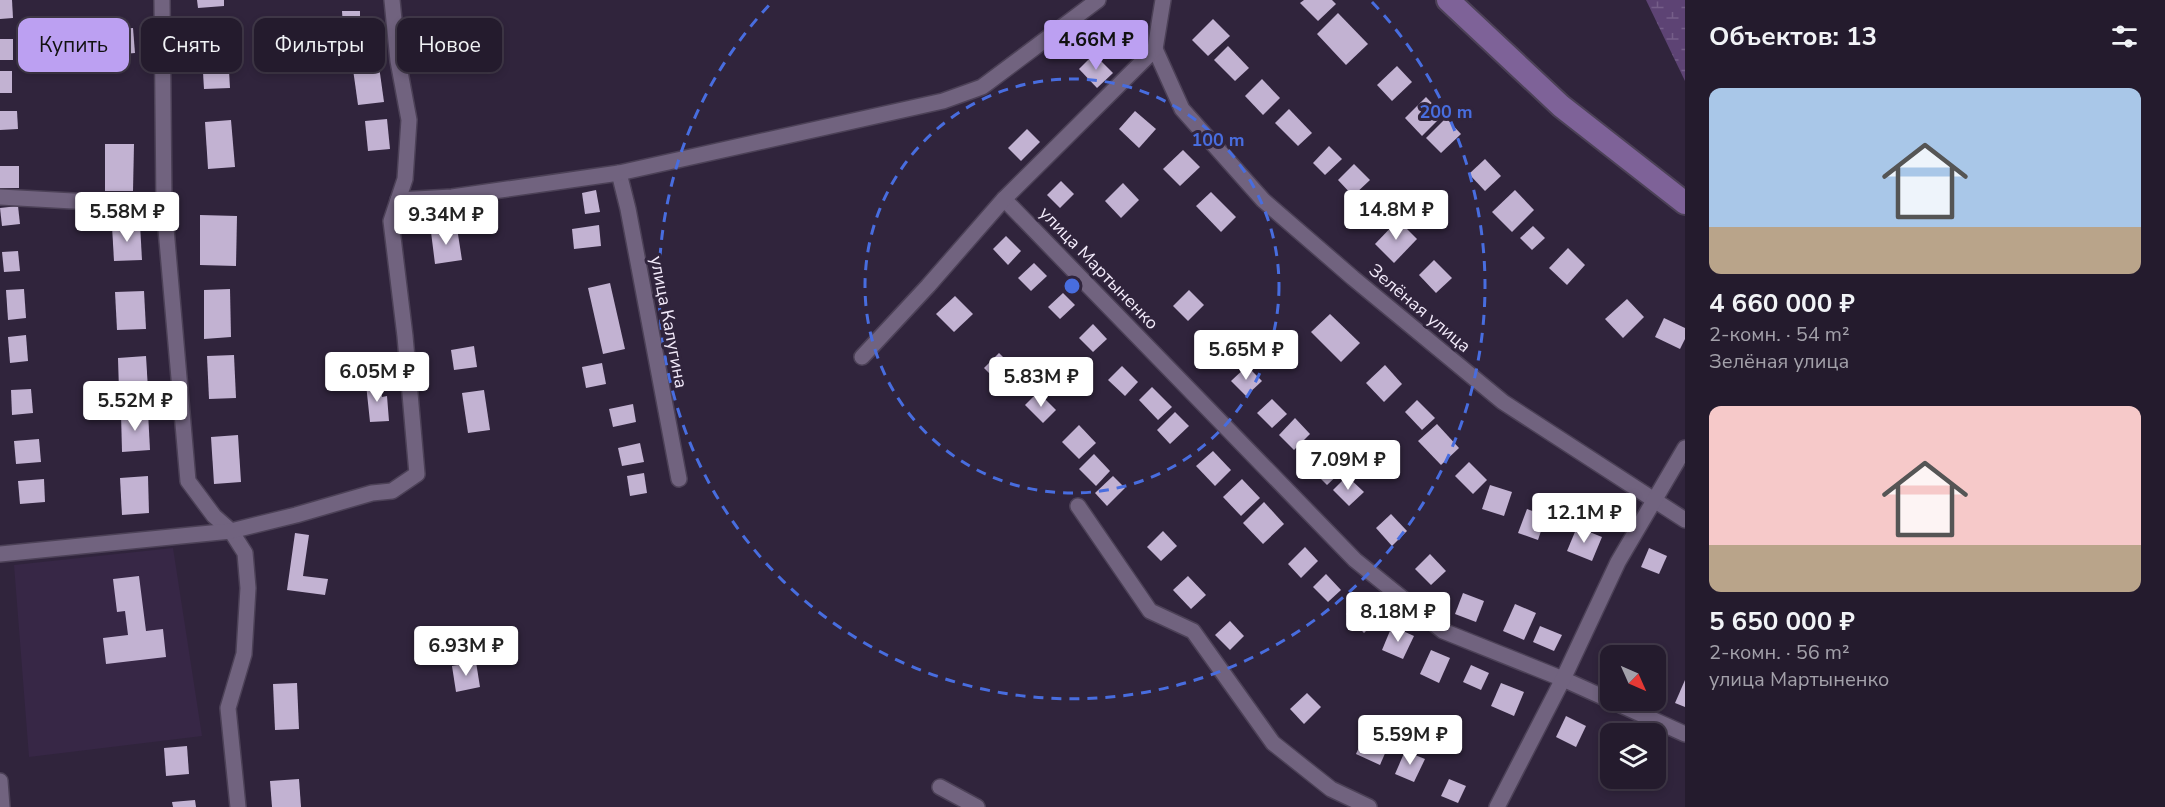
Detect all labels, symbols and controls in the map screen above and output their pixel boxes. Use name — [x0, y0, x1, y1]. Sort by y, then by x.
chip: Купить — [18, 18, 129, 72]
chip: Снять — [141, 18, 242, 72]
chip: Фильтры — [254, 18, 385, 72]
chip: Новое — [397, 18, 502, 72]
text: Объектов: 13 — [1709, 19, 1877, 54]
pin: 4.66M ₽ — [1041, 20, 1151, 71]
icon: filters — [2108, 20, 2141, 53]
text: 4.66M ₽ — [1058, 26, 1134, 53]
text: 200 m — [1419, 100, 1473, 124]
icon: home — [1871, 127, 1979, 235]
text: 100 m — [1191, 128, 1245, 152]
pin: 14.8M ₽ — [1341, 190, 1451, 241]
pin: 5.58M ₽ — [72, 192, 182, 243]
pin: 9.34M ₽ — [391, 195, 501, 246]
text: 14.8M ₽ — [1358, 196, 1434, 223]
text: 5.58M ₽ — [89, 198, 165, 225]
text: 9.34M ₽ — [408, 201, 484, 228]
street label: улица Мартыненко — [1034, 201, 1164, 335]
street label: улица Калугина — [644, 254, 694, 390]
street label: Зелёная улица — [1364, 258, 1476, 358]
centre of rings — [1062, 276, 1082, 296]
text: 4 660 000 ₽ — [1709, 286, 1855, 321]
text: 2-комн. · 54 m² — [1709, 321, 1850, 348]
pin: 5.65M ₽ — [1191, 330, 1301, 381]
text: 5.65M ₽ — [1208, 336, 1284, 363]
text: Зелёная улица — [1709, 348, 1849, 375]
pin: 6.05M ₽ — [322, 352, 432, 403]
pin: 5.83M ₽ — [986, 357, 1096, 408]
text: 6.05M ₽ — [339, 358, 415, 385]
text: 5.83M ₽ — [1003, 363, 1079, 390]
pin: 5.52M ₽ — [80, 381, 190, 432]
text: 5.52M ₽ — [97, 387, 173, 414]
pin: 7.09M ₽ — [1293, 440, 1403, 491]
icon: home — [1871, 445, 1979, 553]
text: 7.09M ₽ — [1310, 446, 1386, 473]
pin: 12.1M ₽ — [1529, 493, 1639, 544]
text: 12.1M ₽ — [1546, 499, 1622, 526]
pin: 8.18M ₽ — [1343, 592, 1453, 643]
text: 8.18M ₽ — [1360, 598, 1436, 625]
text: 5 650 000 ₽ — [1709, 604, 1855, 639]
pin: 6.93M ₽ — [411, 626, 521, 677]
text: 6.93M ₽ — [428, 632, 504, 659]
text: 2-комн. · 56 m² — [1709, 639, 1850, 666]
north arrow — [1600, 645, 1666, 711]
map controls — [1600, 645, 1666, 789]
text: улица Мартыненко — [1709, 666, 1889, 693]
pin: 5.59M ₽ — [1355, 715, 1465, 766]
text: 5.59M ₽ — [1372, 721, 1448, 748]
button: layers — [1600, 723, 1666, 789]

